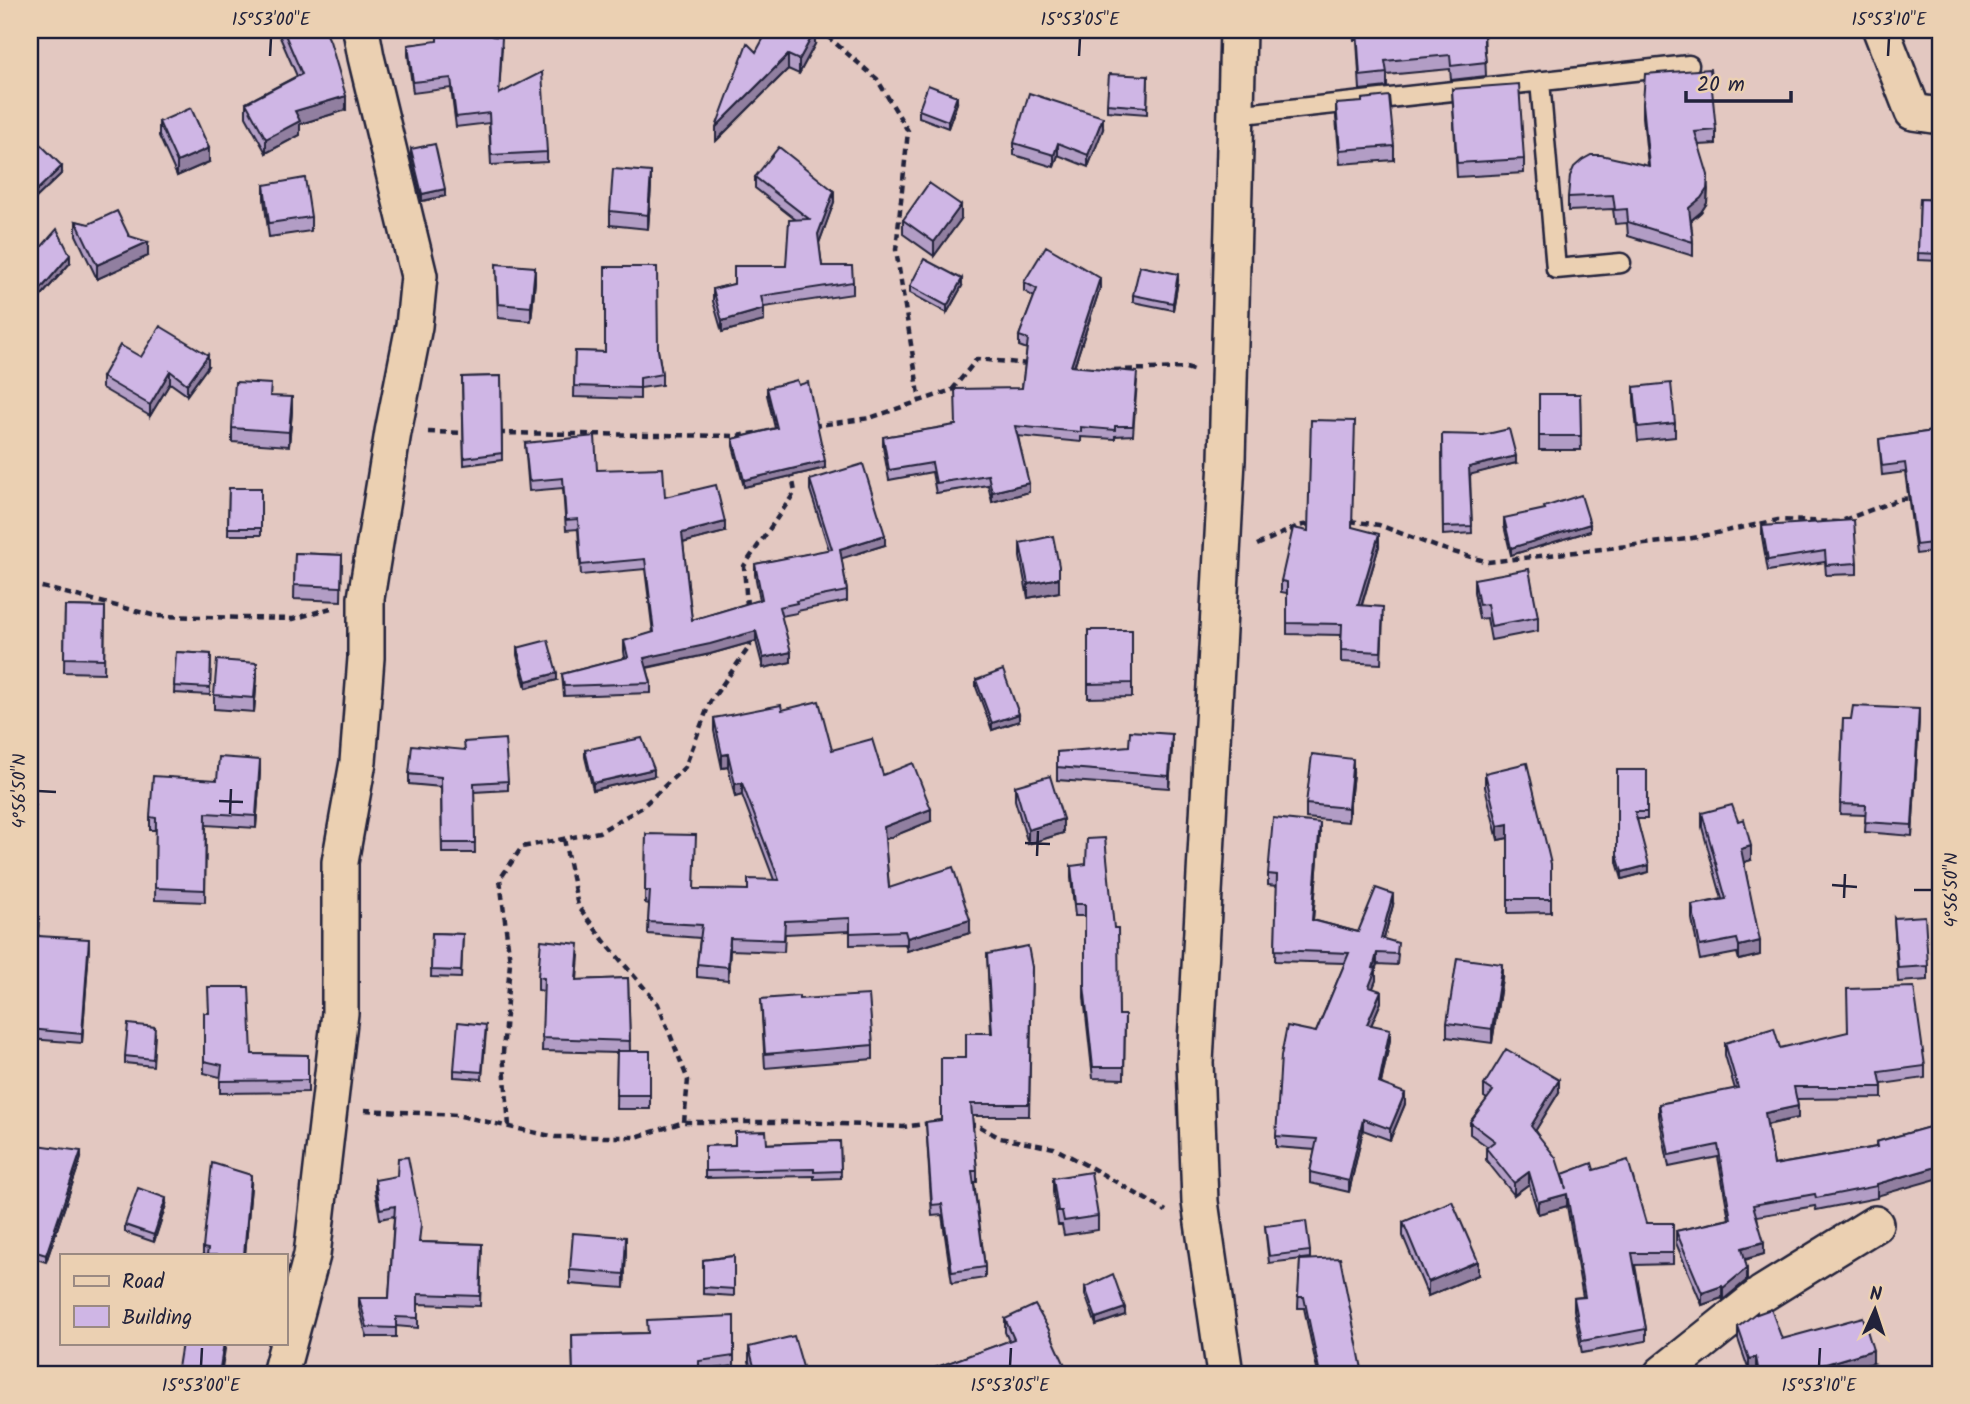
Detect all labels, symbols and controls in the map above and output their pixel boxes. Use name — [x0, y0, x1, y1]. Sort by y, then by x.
text: 15°53'00"E — [232, 6, 311, 35]
text: 15°53'05"E — [1040, 6, 1120, 35]
text: 15°53'10"E — [1851, 6, 1927, 35]
scale bar — [1686, 60, 1792, 104]
text: 20 m — [1697, 69, 1745, 102]
text: 4°56'50"N — [6, 753, 35, 829]
text: 4°56'50"N — [1938, 852, 1967, 928]
legend — [60, 1254, 287, 1344]
text: Road — [122, 1266, 165, 1299]
north arrow — [1840, 1274, 1910, 1344]
text: N — [1869, 1280, 1883, 1310]
text: Building — [122, 1302, 192, 1335]
text: 15°53'00"E — [162, 1372, 241, 1401]
text: 15°53'05"E — [970, 1372, 1050, 1401]
text: 15°53'10"E — [1781, 1372, 1857, 1401]

